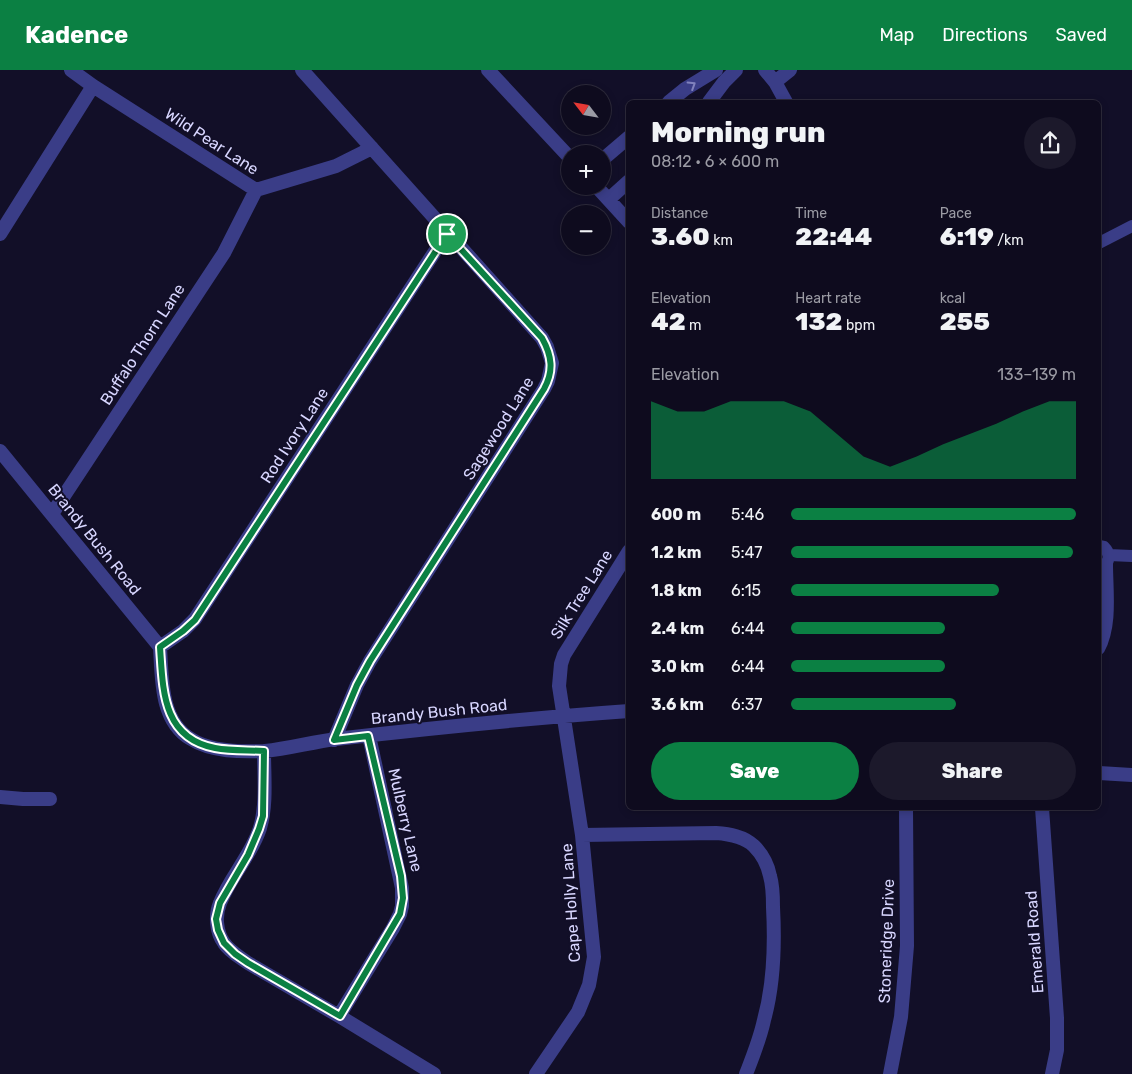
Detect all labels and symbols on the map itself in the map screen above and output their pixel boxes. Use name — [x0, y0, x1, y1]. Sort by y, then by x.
one-way arrow — [686, 81, 695, 91]
north arrow — [561, 85, 611, 135]
street label: Wild Pear Lane — [161, 104, 262, 179]
pin — [426, 213, 468, 255]
street label: Buffalo Thorn Lane — [96, 280, 189, 408]
street label: Sagewood Lane — [459, 373, 538, 483]
street label: Rod Ivory Lane — [256, 384, 332, 487]
street label: Brandy Bush Road — [44, 480, 145, 599]
street label: Silk Tree Lane — [546, 546, 616, 642]
street label: Brandy Bush Road — [370, 695, 508, 728]
street label: Mulberry Lane — [384, 766, 427, 874]
street label: Cape Holly Lane — [557, 843, 584, 963]
street label: Stoneridge Drive — [875, 878, 898, 1004]
street label: Emerald Road — [1021, 890, 1048, 994]

